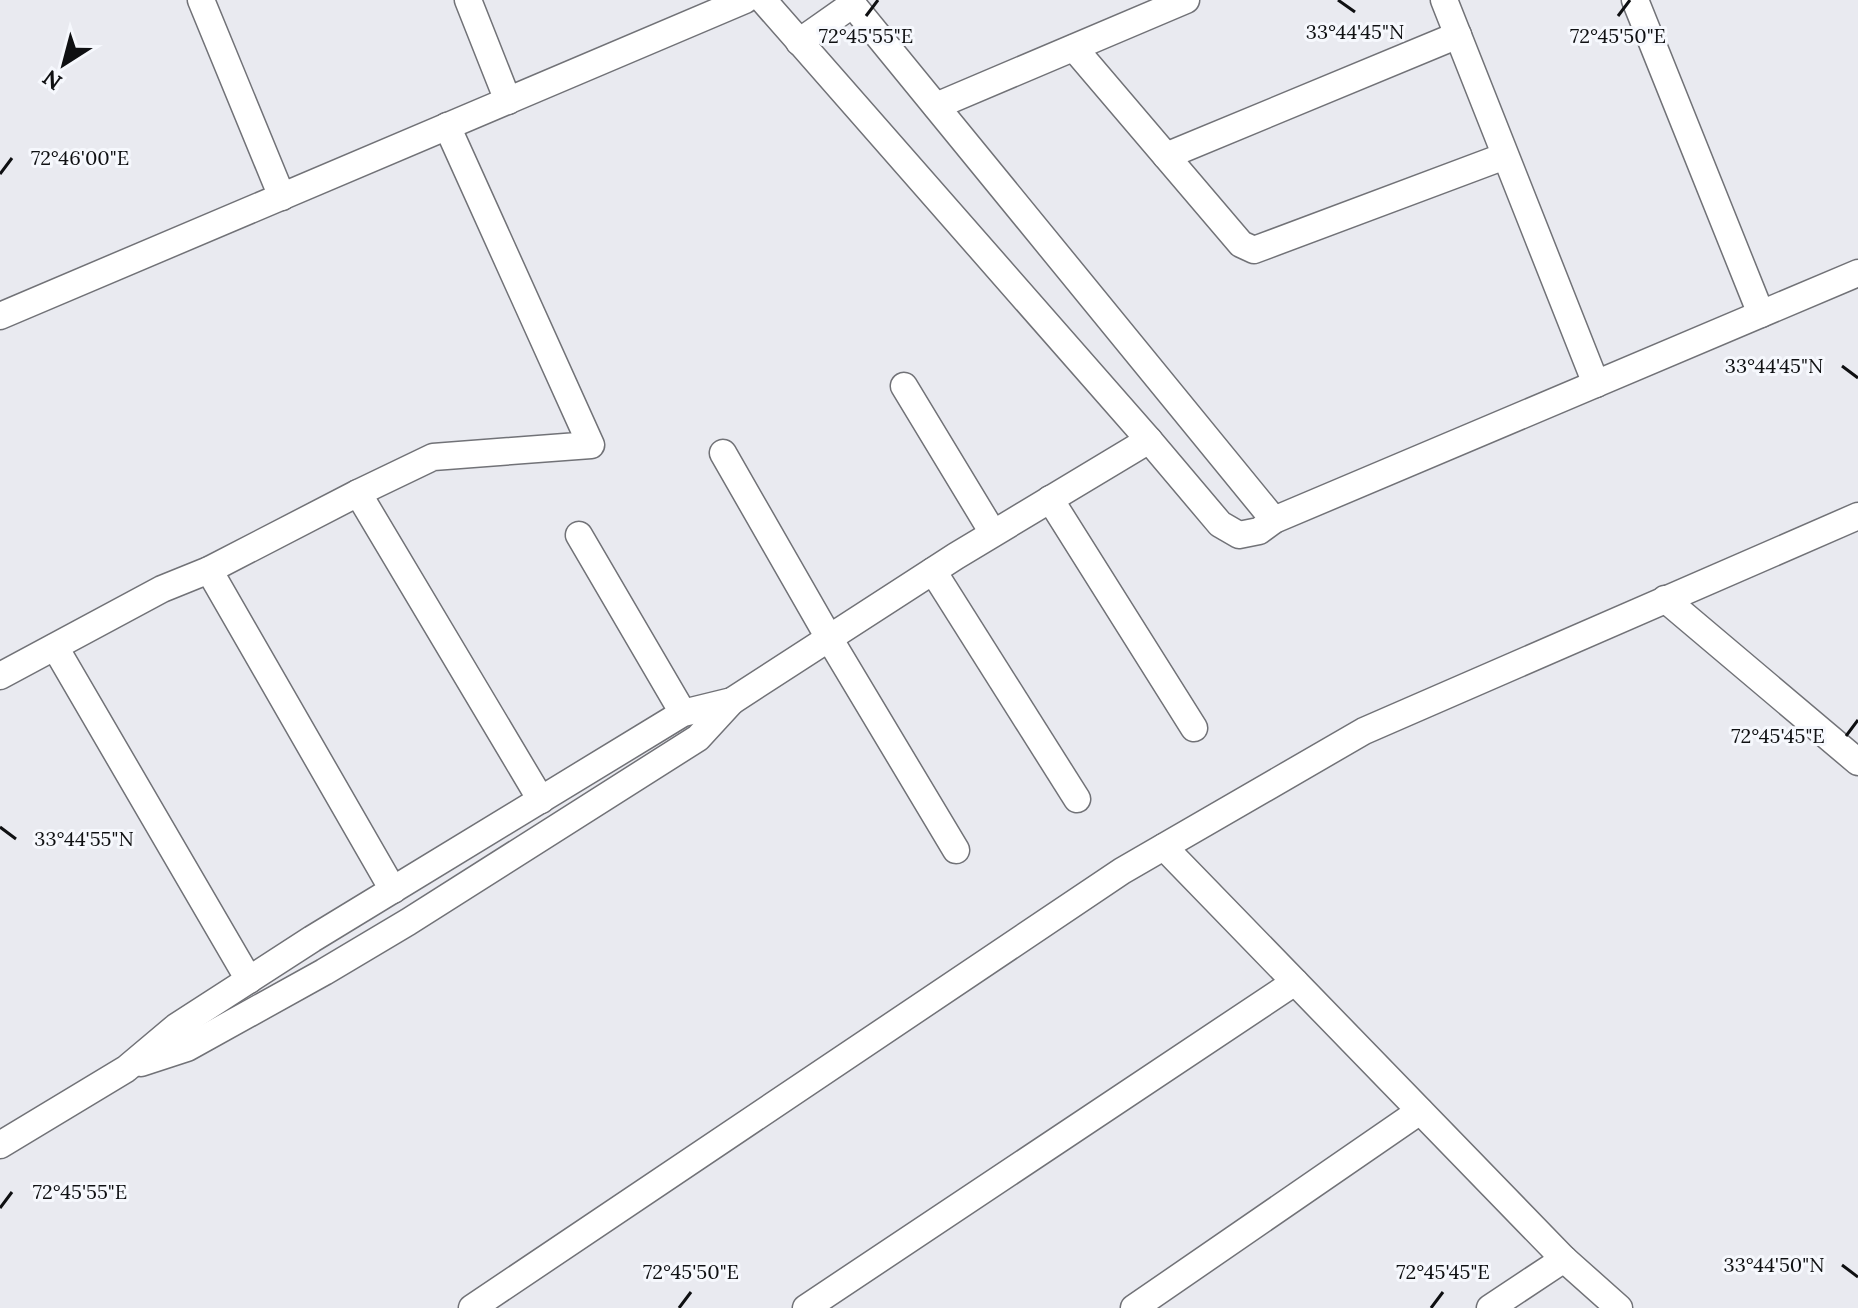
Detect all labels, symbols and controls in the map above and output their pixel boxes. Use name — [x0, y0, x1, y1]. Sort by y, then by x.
text: 33°44'45"N — [1306, 19, 1404, 44]
text: 72°45'55"E — [819, 23, 913, 48]
text: 72°45'50"E — [1570, 23, 1666, 48]
north arrow — [24, 24, 104, 104]
text: N — [37, 64, 67, 97]
text: 72°46'00"E — [31, 145, 129, 170]
text: 33°44'45"N — [1725, 353, 1823, 378]
text: 72°45'45"E — [1731, 723, 1825, 748]
text: 33°44'55"N — [34, 826, 134, 851]
text: 72°45'55"E — [33, 1179, 127, 1204]
text: 33°44'50"N — [1724, 1252, 1824, 1277]
text: 72°45'50"E — [643, 1259, 739, 1284]
text: 72°45'45"E — [1396, 1259, 1490, 1284]

